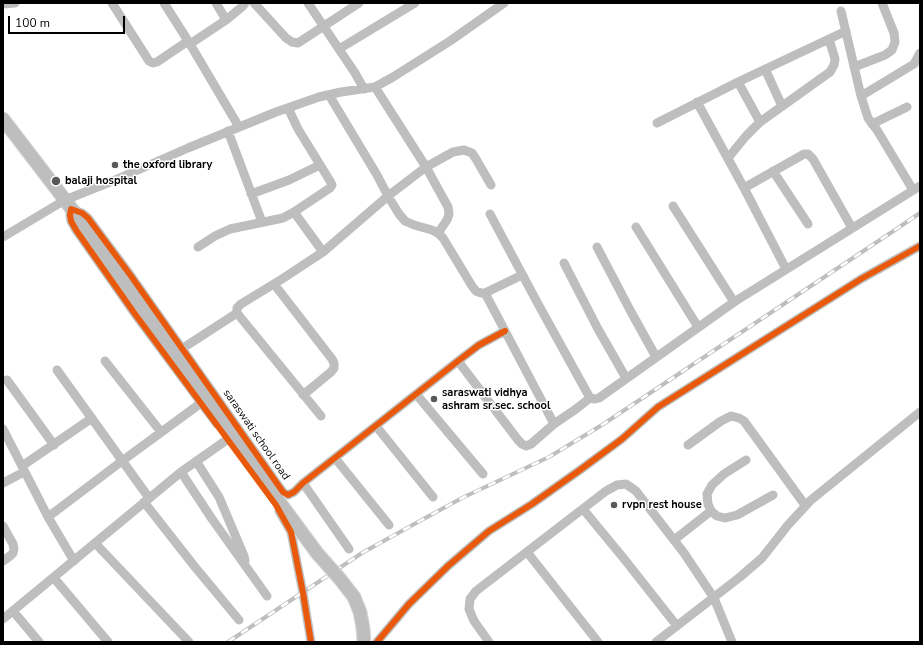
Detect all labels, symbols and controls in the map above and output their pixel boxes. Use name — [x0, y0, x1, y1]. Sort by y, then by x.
scale bar — [10, 8, 127, 34]
text: 100 m — [15, 15, 50, 31]
place label: the oxford library — [123, 158, 212, 172]
marker: the oxford library — [110, 160, 120, 170]
place label: balaji hospital — [65, 174, 137, 188]
marker: balaji hospital — [50, 175, 62, 187]
place label: saraswati vidhya ashram sr.sec. school — [442, 386, 550, 412]
street label: saraswati school road — [220, 387, 292, 483]
marker: saraswati vidhya ashram sr.sec. school — [429, 394, 439, 404]
place label: rvpn rest house — [622, 498, 702, 512]
marker: rvpn rest house — [609, 500, 619, 510]

